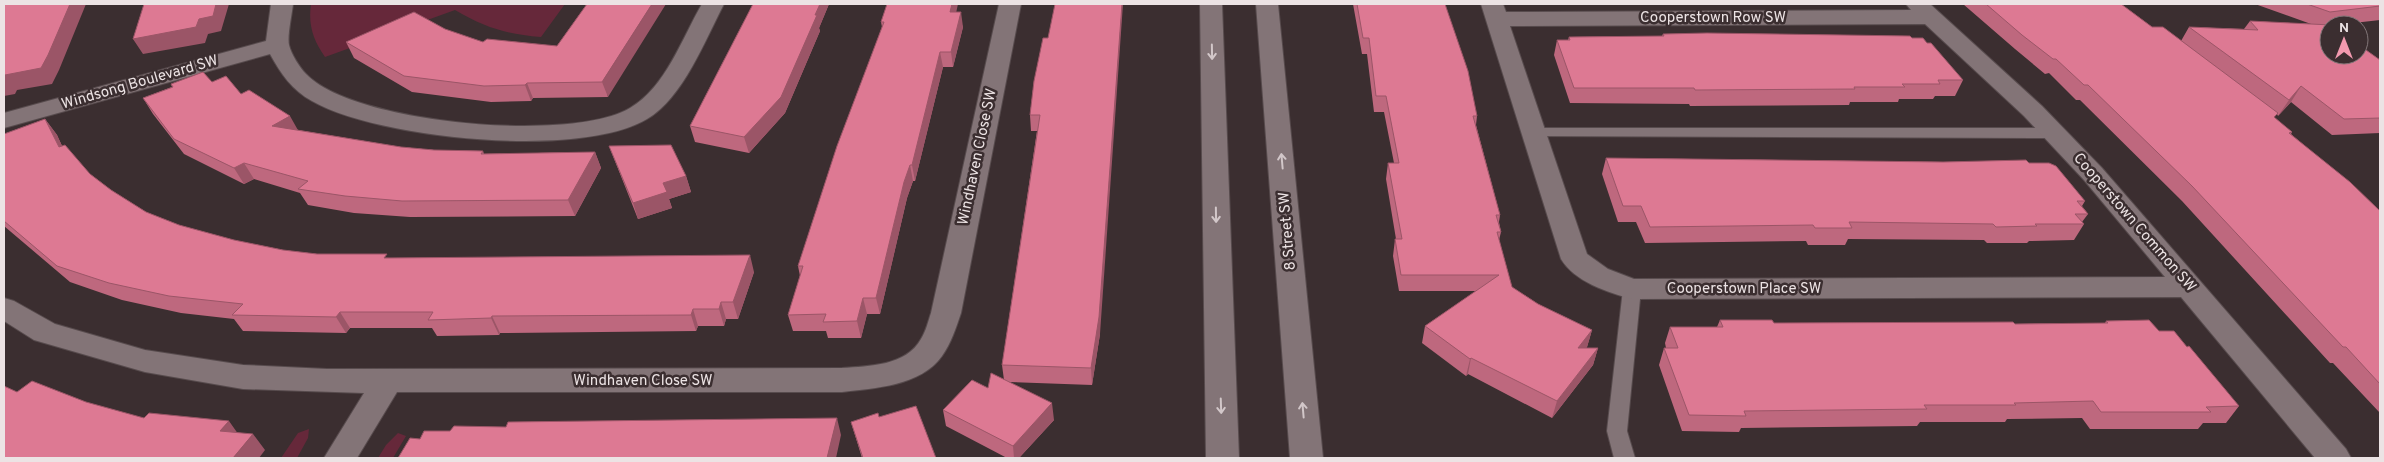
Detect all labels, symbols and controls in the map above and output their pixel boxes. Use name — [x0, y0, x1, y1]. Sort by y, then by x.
street label: Cooperstown Row SW — [1640, 9, 1786, 28]
north arrow — [2319, 15, 2369, 65]
text: N — [2339, 20, 2349, 37]
one-way arrow — [1207, 44, 1217, 60]
street label: Windsong Boulevard SW — [60, 52, 220, 114]
street label: Windhaven Close SW — [954, 87, 1002, 227]
street label: Cooperstown Common SW — [2068, 150, 2200, 296]
one-way arrow — [1277, 153, 1286, 169]
street label: 8 Street SW — [1275, 191, 1301, 271]
one-way arrow — [1212, 207, 1221, 223]
street label: Cooperstown Place SW — [1667, 280, 1821, 299]
street label: Windhaven Close SW — [573, 372, 713, 391]
one-way arrow — [1217, 398, 1226, 414]
one-way arrow — [1298, 402, 1308, 418]

